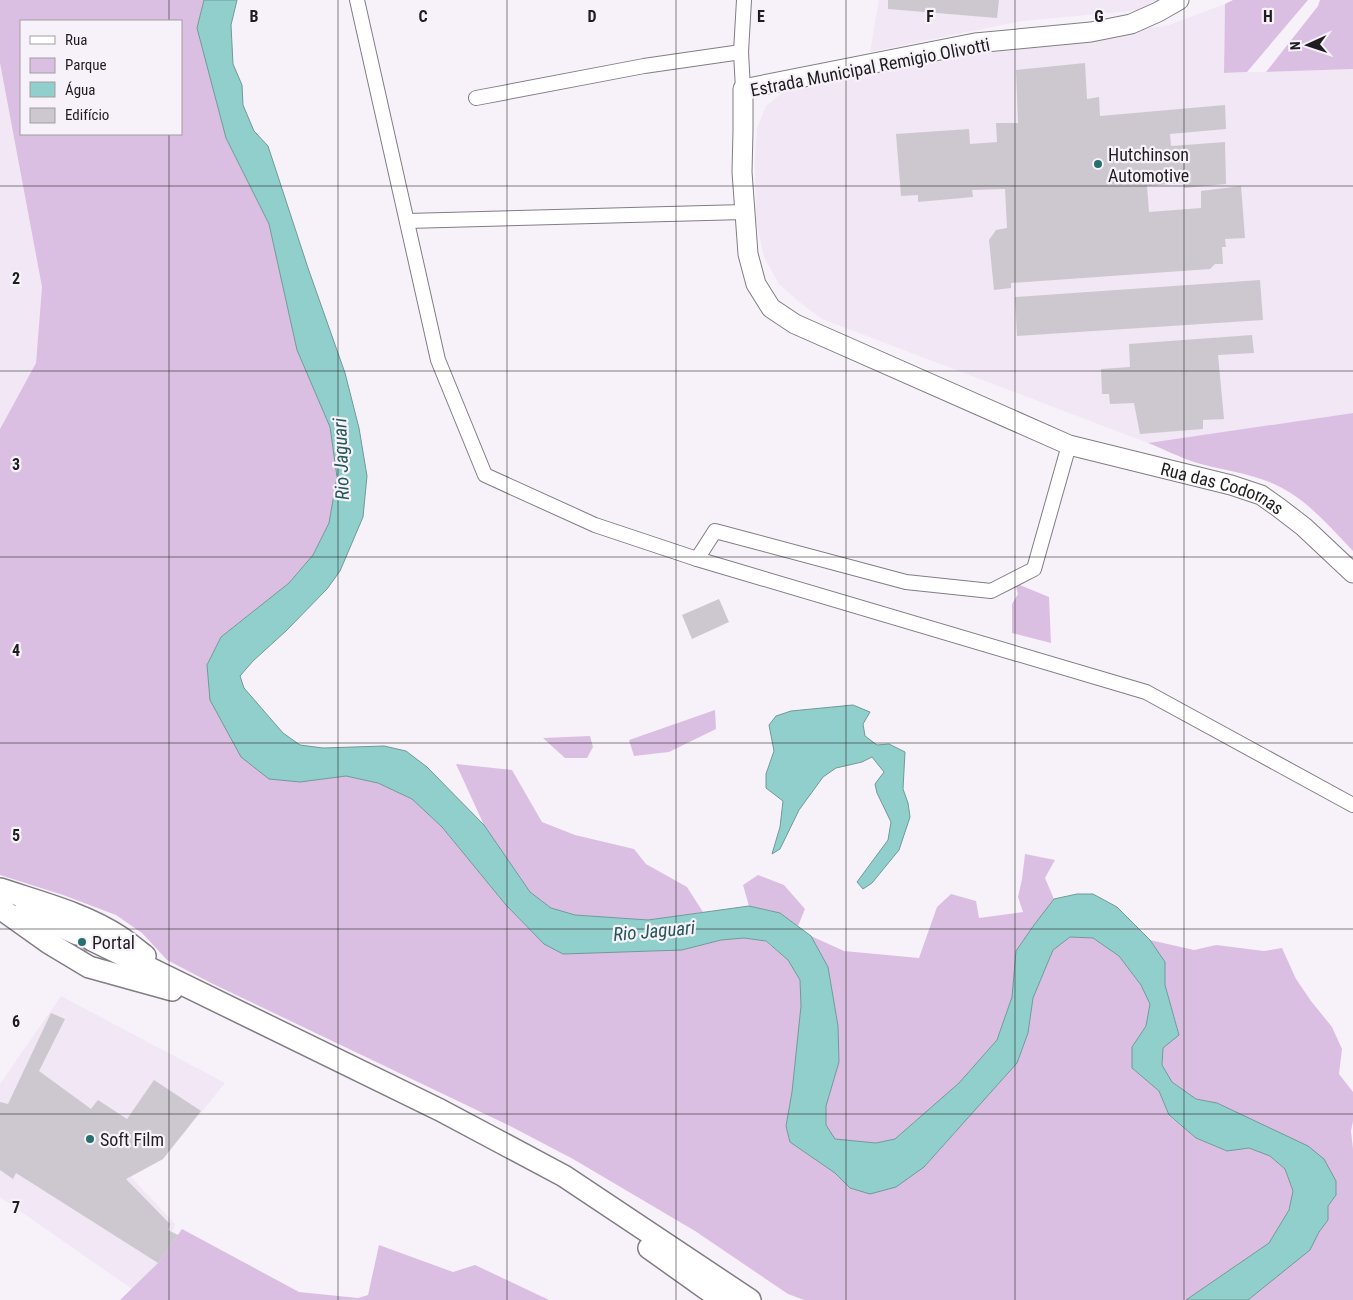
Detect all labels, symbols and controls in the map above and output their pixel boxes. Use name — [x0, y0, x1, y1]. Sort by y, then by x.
text: B — [250, 7, 259, 26]
text: C — [418, 7, 428, 26]
text: D — [587, 7, 597, 26]
text: E — [757, 7, 765, 26]
text: F — [926, 7, 934, 26]
text: G — [1094, 7, 1104, 26]
text: H — [1263, 7, 1273, 26]
legend — [20, 20, 182, 135]
north arrow — [1283, 20, 1333, 70]
text: Rua — [65, 31, 87, 49]
street label: Estrada Municipal Remigio Olivotti — [748, 33, 992, 101]
text: N — [1287, 41, 1303, 50]
text: Parque — [65, 56, 107, 74]
text: Água — [65, 81, 95, 99]
text: Edifício — [65, 106, 109, 124]
place label: Hutchinson Automotive — [1108, 144, 1189, 186]
marker: Hutchinson Automotive — [1092, 158, 1104, 170]
text: 2 — [12, 269, 20, 288]
water label: Rio Jaguari — [328, 417, 354, 500]
text: 3 — [12, 455, 20, 474]
street label: Rua das Codornas — [1159, 458, 1288, 518]
text: 4 — [12, 641, 20, 660]
text: 5 — [12, 826, 20, 845]
water label: Rio Jaguari — [612, 916, 697, 946]
place label: Portal — [92, 932, 135, 953]
marker: Portal — [76, 936, 88, 948]
text: 6 — [12, 1012, 20, 1031]
place label: Soft Film — [100, 1129, 164, 1150]
marker: Soft Film — [84, 1133, 96, 1145]
text: 7 — [12, 1198, 20, 1217]

